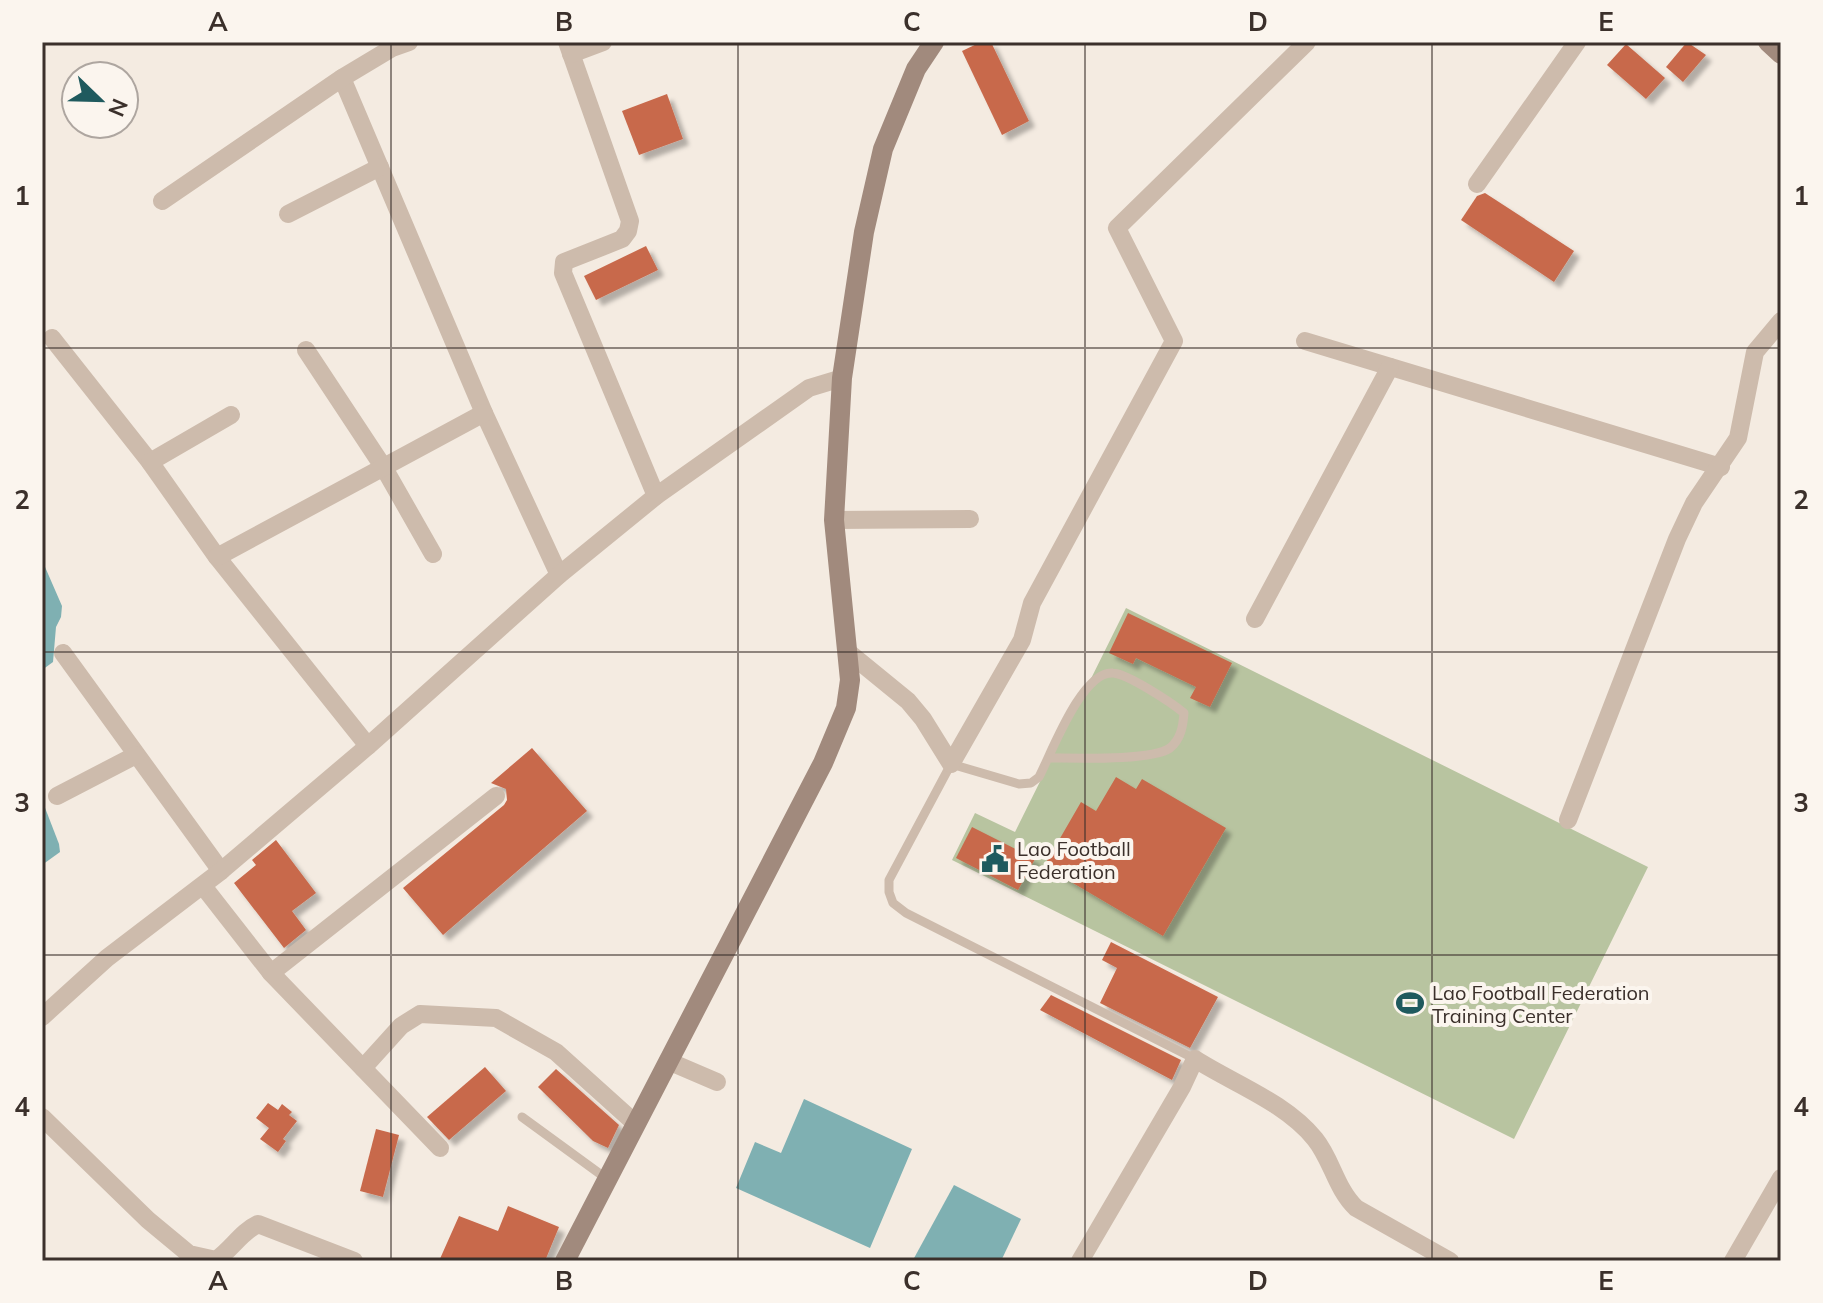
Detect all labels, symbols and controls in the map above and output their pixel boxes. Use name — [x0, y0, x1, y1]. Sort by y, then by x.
text: A — [208, 5, 228, 38]
text: B — [555, 5, 573, 38]
text: C — [903, 5, 921, 38]
text: D — [1248, 5, 1268, 38]
text: E — [1598, 5, 1614, 38]
north arrow — [60, 60, 140, 140]
text: N — [102, 95, 135, 121]
text: 1 — [14, 179, 30, 212]
text: 1 — [1793, 179, 1809, 212]
text: 2 — [14, 483, 30, 516]
text: 2 — [1793, 483, 1809, 516]
text: 3 — [14, 786, 30, 819]
text: 3 — [1793, 786, 1809, 819]
place label: Lao Football Federation — [1017, 836, 1131, 884]
public building icon: Lao Football Federation — [980, 844, 1010, 874]
place label: Lao Football Federation Training Center — [1432, 980, 1650, 1028]
sports icon: Lao Football Federation Training Center — [1395, 988, 1425, 1018]
text: 4 — [14, 1090, 30, 1123]
text: 4 — [1793, 1090, 1809, 1123]
text: A — [208, 1264, 228, 1297]
text: B — [555, 1264, 573, 1297]
text: C — [903, 1264, 921, 1297]
text: D — [1248, 1264, 1268, 1297]
text: E — [1598, 1264, 1614, 1297]

